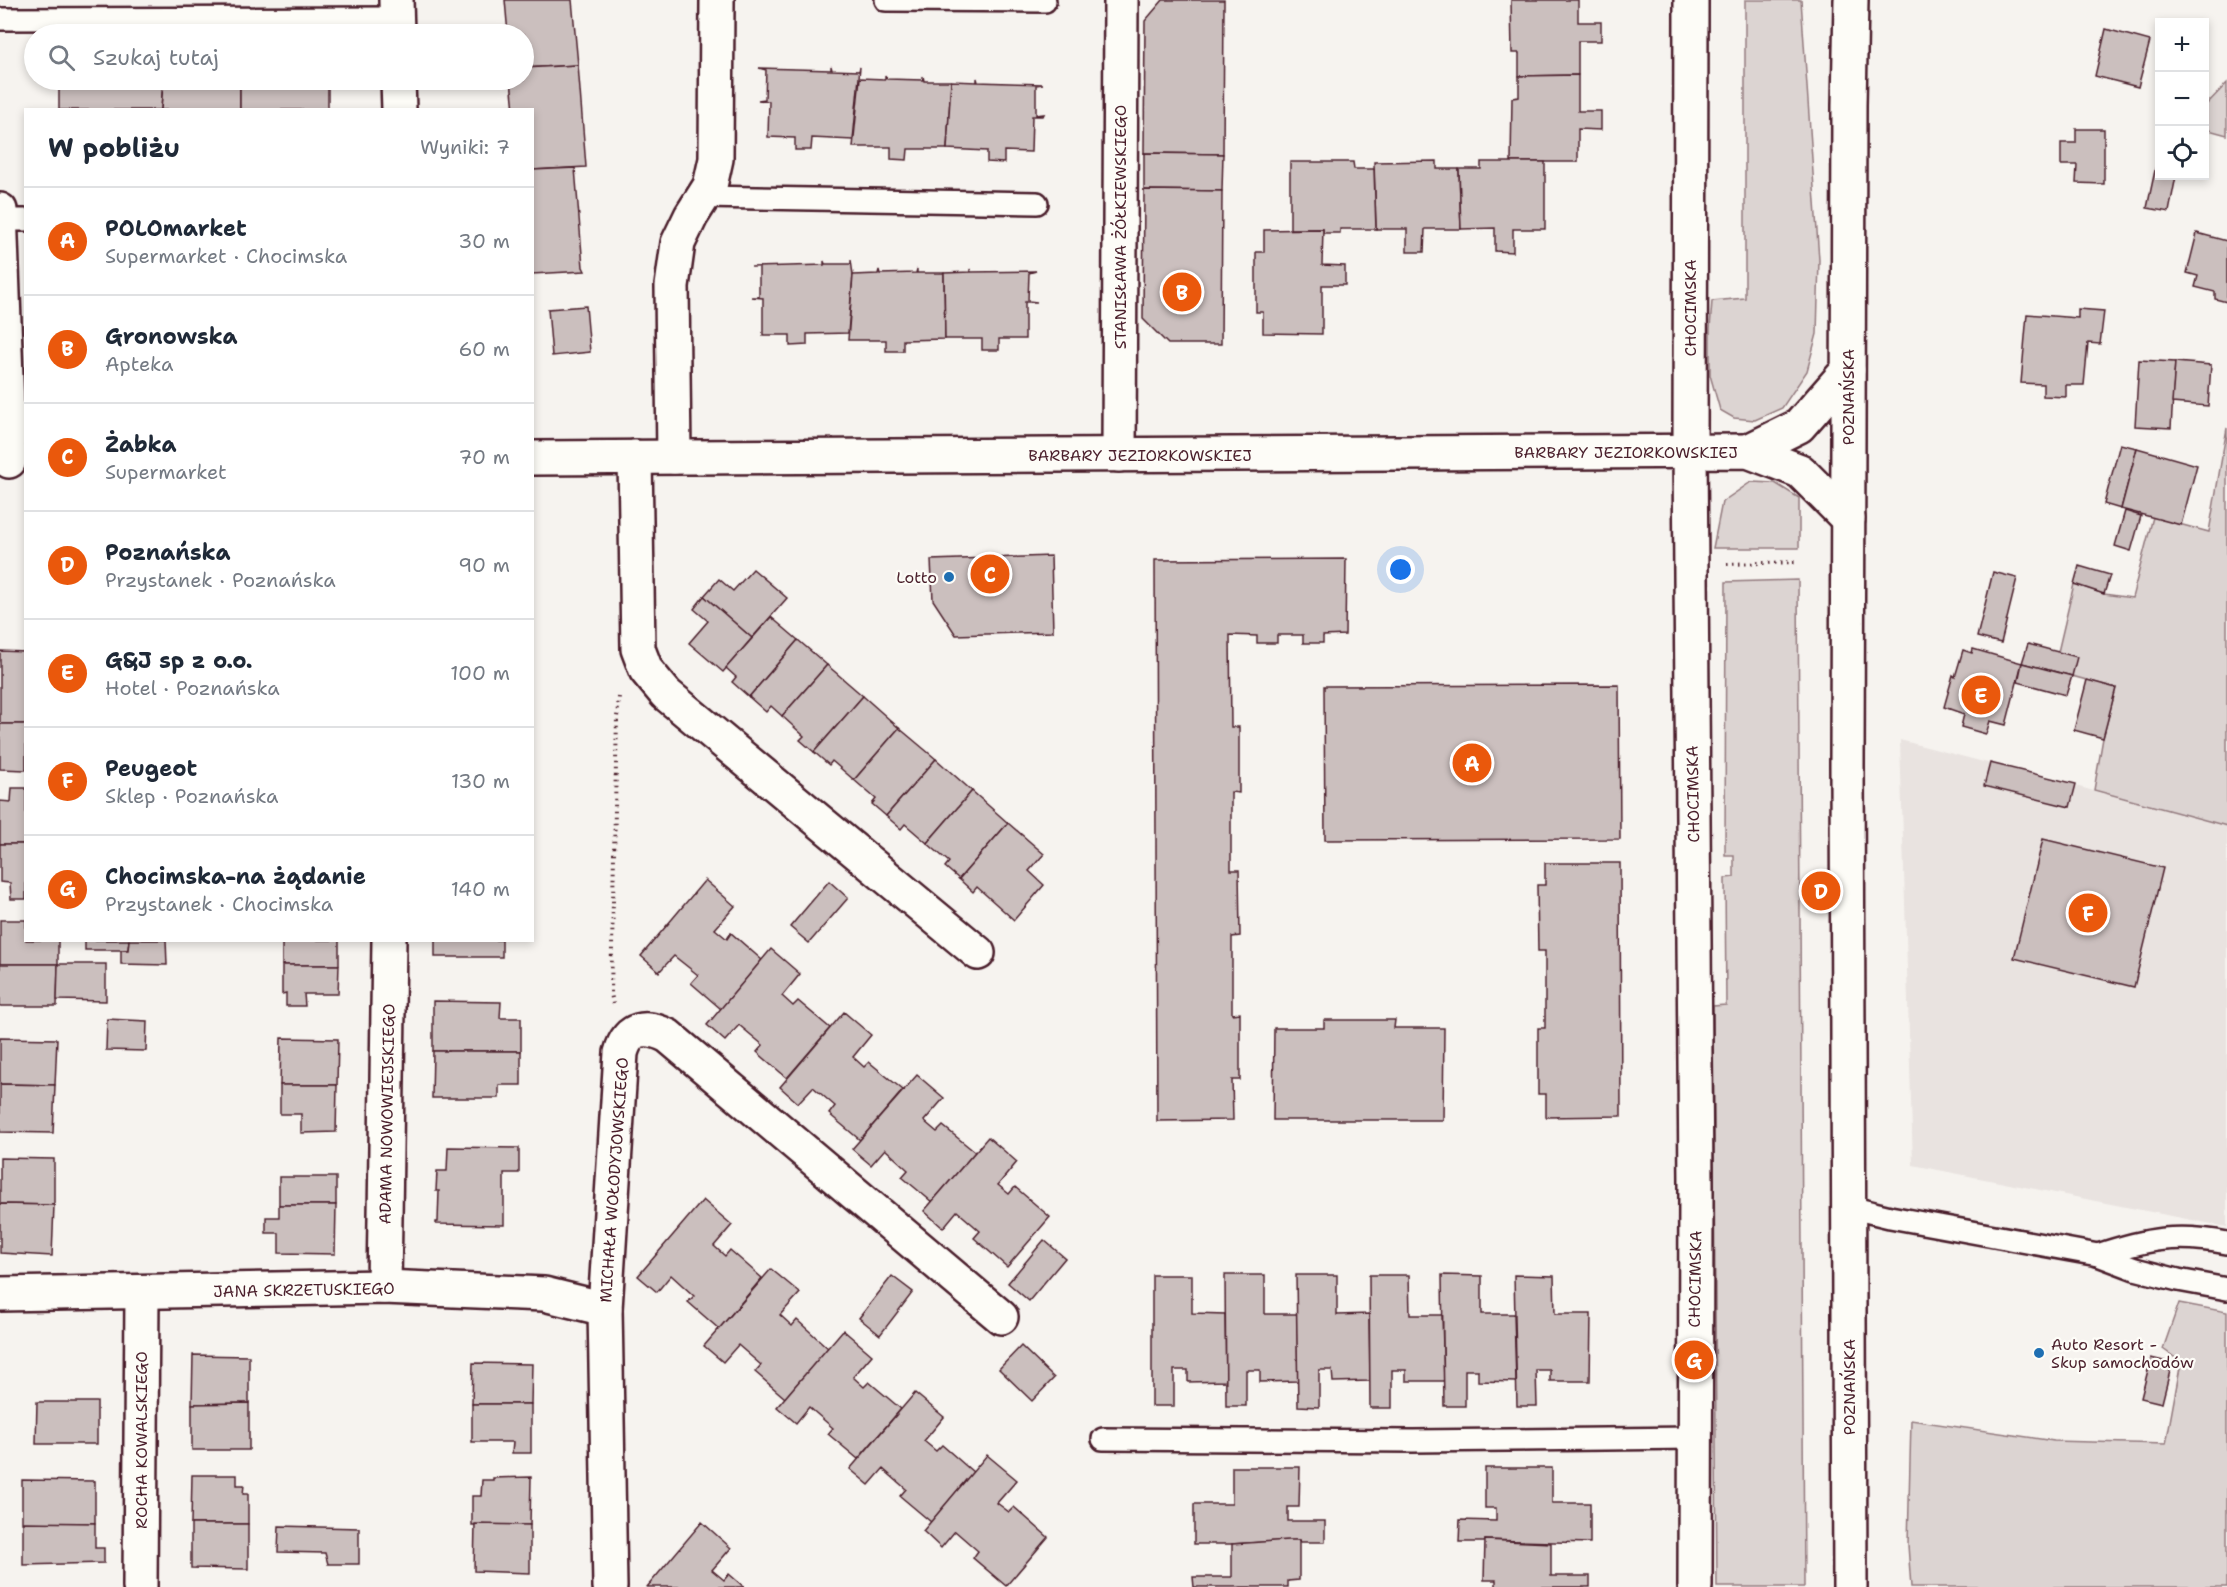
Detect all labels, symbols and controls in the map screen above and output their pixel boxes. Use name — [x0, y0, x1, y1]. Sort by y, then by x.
map controls — [2155, 18, 2209, 180]
button: + — [2155, 18, 2209, 72]
search box — [24, 24, 534, 90]
icon: search — [45, 41, 78, 74]
text: Szukaj tutaj — [93, 43, 219, 72]
button: − — [2155, 72, 2209, 126]
street label: STANISŁAWA ŻÓŁKIEWSKIEGO — [1110, 105, 1131, 349]
button: locate — [2155, 126, 2209, 180]
text: W pobliżu — [48, 130, 180, 165]
text: Wyniki: 7 — [420, 134, 510, 160]
text: POLOmarket — [105, 214, 247, 243]
text: A — [60, 228, 75, 254]
text: 30 m — [458, 228, 510, 254]
text: Supermarket · Chocimska — [105, 243, 347, 269]
street label: CHOCIMSKA — [1680, 259, 1701, 357]
pin: B — [1162, 270, 1202, 314]
text: Gronowska — [105, 322, 238, 351]
text: B — [61, 336, 74, 362]
text: 60 m — [458, 336, 510, 362]
street label: POZNAŃSKA — [1838, 349, 1859, 445]
text: Apteka — [105, 351, 173, 377]
text: Żabka — [105, 430, 177, 459]
street label: BARBARY JEZIORKOWSKIEJ — [1514, 442, 1738, 463]
text: C — [61, 444, 74, 470]
text: 70 m — [458, 444, 510, 470]
street label: BARBARY JEZIORKOWSKIEJ — [1028, 445, 1252, 466]
text: Supermarket — [105, 459, 227, 485]
text: Poznańska — [105, 538, 231, 567]
text: D — [60, 552, 75, 578]
text: 90 m — [458, 552, 510, 578]
pin: C — [970, 552, 1010, 596]
your location — [1386, 555, 1415, 584]
text: Przystanek · Poznańska — [105, 567, 336, 593]
place label: Lotto — [896, 567, 937, 588]
marker: Lotto — [942, 570, 956, 584]
text: G&J sp z o.o. — [105, 646, 253, 675]
text: E — [61, 660, 74, 686]
text: 100 m — [450, 660, 510, 686]
pin: E — [1962, 672, 2000, 718]
text: Hotel · Poznańska — [105, 675, 280, 701]
pin: A — [1452, 740, 1492, 786]
street label: CHOCIMSKA — [1682, 745, 1704, 843]
text: Peugeot — [105, 754, 197, 783]
text: F — [62, 768, 73, 794]
text: 130 m — [451, 768, 510, 794]
text: Sklep · Poznańska — [105, 783, 279, 809]
text: Chocimska-na żądanie — [105, 862, 366, 891]
pin: D — [1802, 868, 1840, 914]
text: G — [59, 876, 76, 902]
text: 140 m — [451, 876, 510, 902]
pin: F — [2068, 890, 2108, 936]
text: Przystanek · Chocimska — [105, 891, 333, 917]
street label: ADAMA NOWOWIEJSKIEGO — [375, 1004, 399, 1224]
street label: MICHAŁA WOŁODYJOWSKIEGO — [595, 1057, 633, 1303]
street label: CHOCIMSKA — [1684, 1230, 1706, 1328]
street label: JANA SKRZETUSKIEGO — [213, 1278, 395, 1302]
place label: Auto Resort - Skup samochodów — [2051, 1334, 2194, 1373]
pin: G — [1674, 1338, 1714, 1382]
street label: POZNAŃSKA — [1839, 1339, 1860, 1435]
marker: Auto Resort - Skup samochodów — [2032, 1346, 2046, 1360]
street label: ROCHA KOWALSKIEGO — [131, 1351, 152, 1529]

